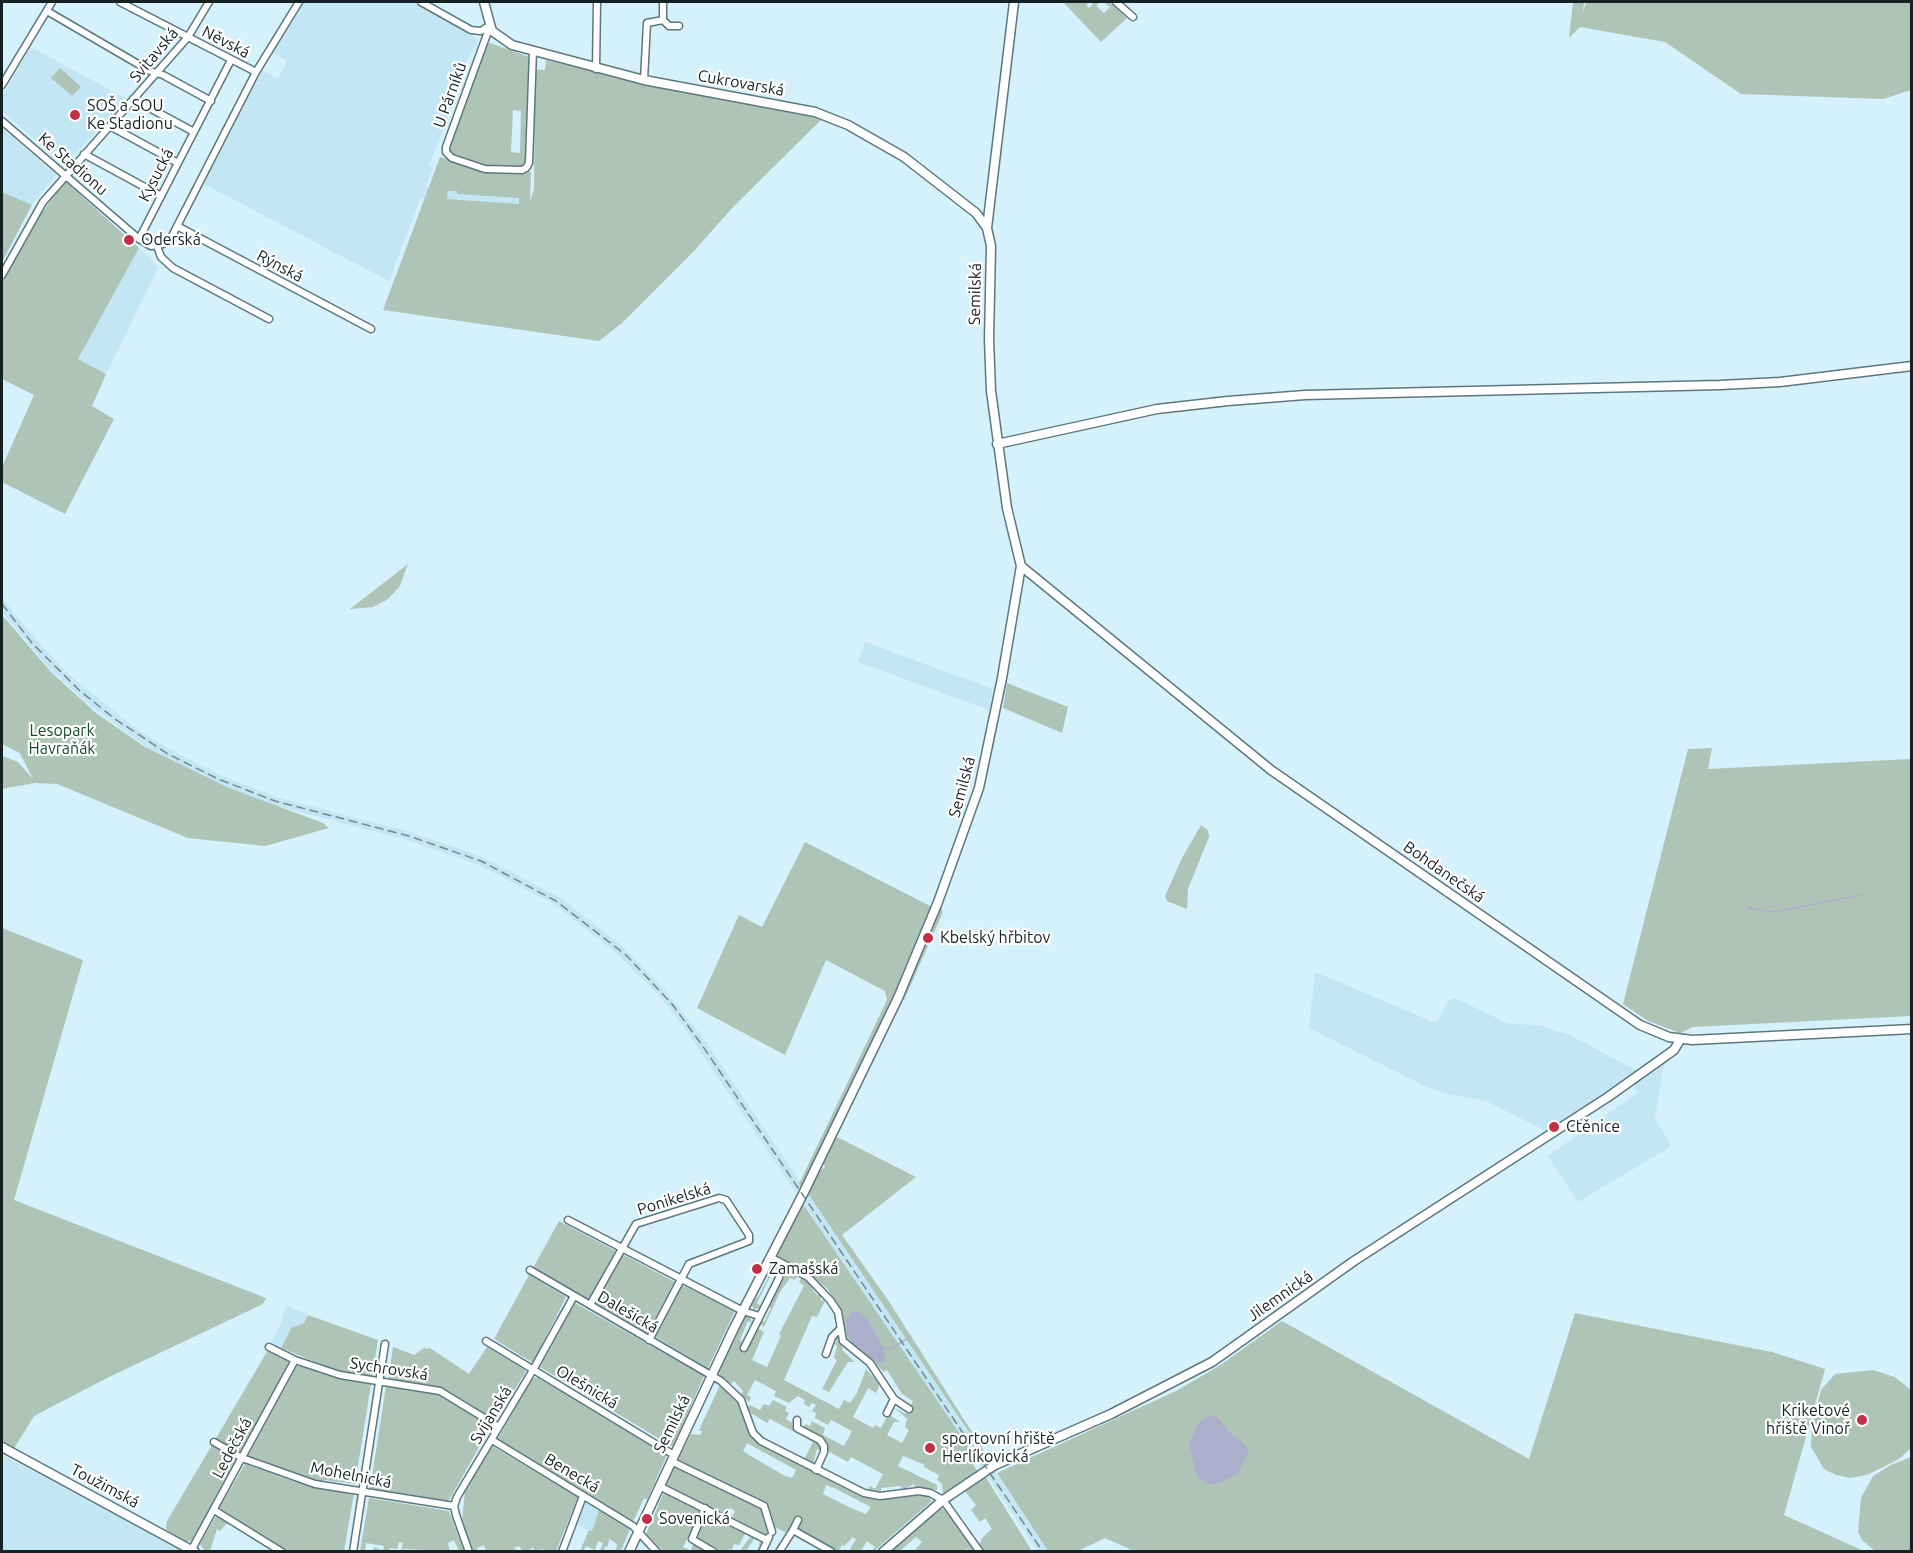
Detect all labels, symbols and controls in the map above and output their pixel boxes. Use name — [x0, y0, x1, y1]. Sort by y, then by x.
street label: Něvská — [199, 22, 253, 62]
street label: Svitavská — [126, 24, 182, 86]
street label: U Párníků — [429, 60, 471, 130]
street label: Cukrovarská — [696, 66, 786, 100]
place label: SOŠ a SOU Ke Stadionu — [87, 96, 173, 134]
marker: SOŠ a SOU Ke Stadionu — [68, 108, 82, 122]
street label: Ke Stadionu — [34, 129, 112, 199]
street label: Kysucká — [134, 145, 178, 205]
place label: Oderská — [141, 230, 201, 250]
marker: Oderská — [122, 233, 136, 247]
street label: Rýnská — [253, 246, 307, 286]
street label: Semilská — [965, 263, 985, 325]
park label: Lesopark Havraňák — [29, 721, 95, 759]
street label: Semilská — [945, 754, 979, 820]
street label: Bohdanečská — [1400, 837, 1488, 907]
place label: Kbelský hřbitov — [940, 928, 1050, 948]
marker: Kbelský hřbitov — [921, 931, 935, 945]
place label: Ctěnice — [1566, 1117, 1620, 1137]
marker: Ctěnice — [1547, 1120, 1561, 1134]
street label: Ponikelská — [635, 1179, 713, 1219]
place label: Zamašská — [769, 1259, 839, 1279]
marker: Zamašská — [750, 1262, 764, 1276]
street label: Jilemnická — [1244, 1267, 1316, 1325]
street label: Dalešická — [594, 1287, 662, 1337]
street label: Sychrovská — [349, 1353, 429, 1385]
street label: Olešnická — [552, 1361, 622, 1413]
street label: Svijanská — [466, 1382, 516, 1448]
street label: Semilská — [650, 1392, 694, 1456]
place label: Kriketové hřiště Vinoř — [1766, 1401, 1850, 1439]
marker: Kriketové hřiště Vinoř — [1855, 1413, 1869, 1427]
street label: Ledečská — [208, 1414, 256, 1482]
place label: sportovní hřiště Herlíkovická — [942, 1429, 1055, 1467]
marker: sportovní hřiště Herlíkovická — [923, 1441, 937, 1455]
street label: Benecká — [541, 1449, 603, 1497]
street label: Mohelnická — [309, 1458, 393, 1492]
street label: Toužimská — [67, 1460, 143, 1512]
place label: Sovenická — [659, 1509, 730, 1529]
marker: Sovenická — [640, 1512, 654, 1526]

